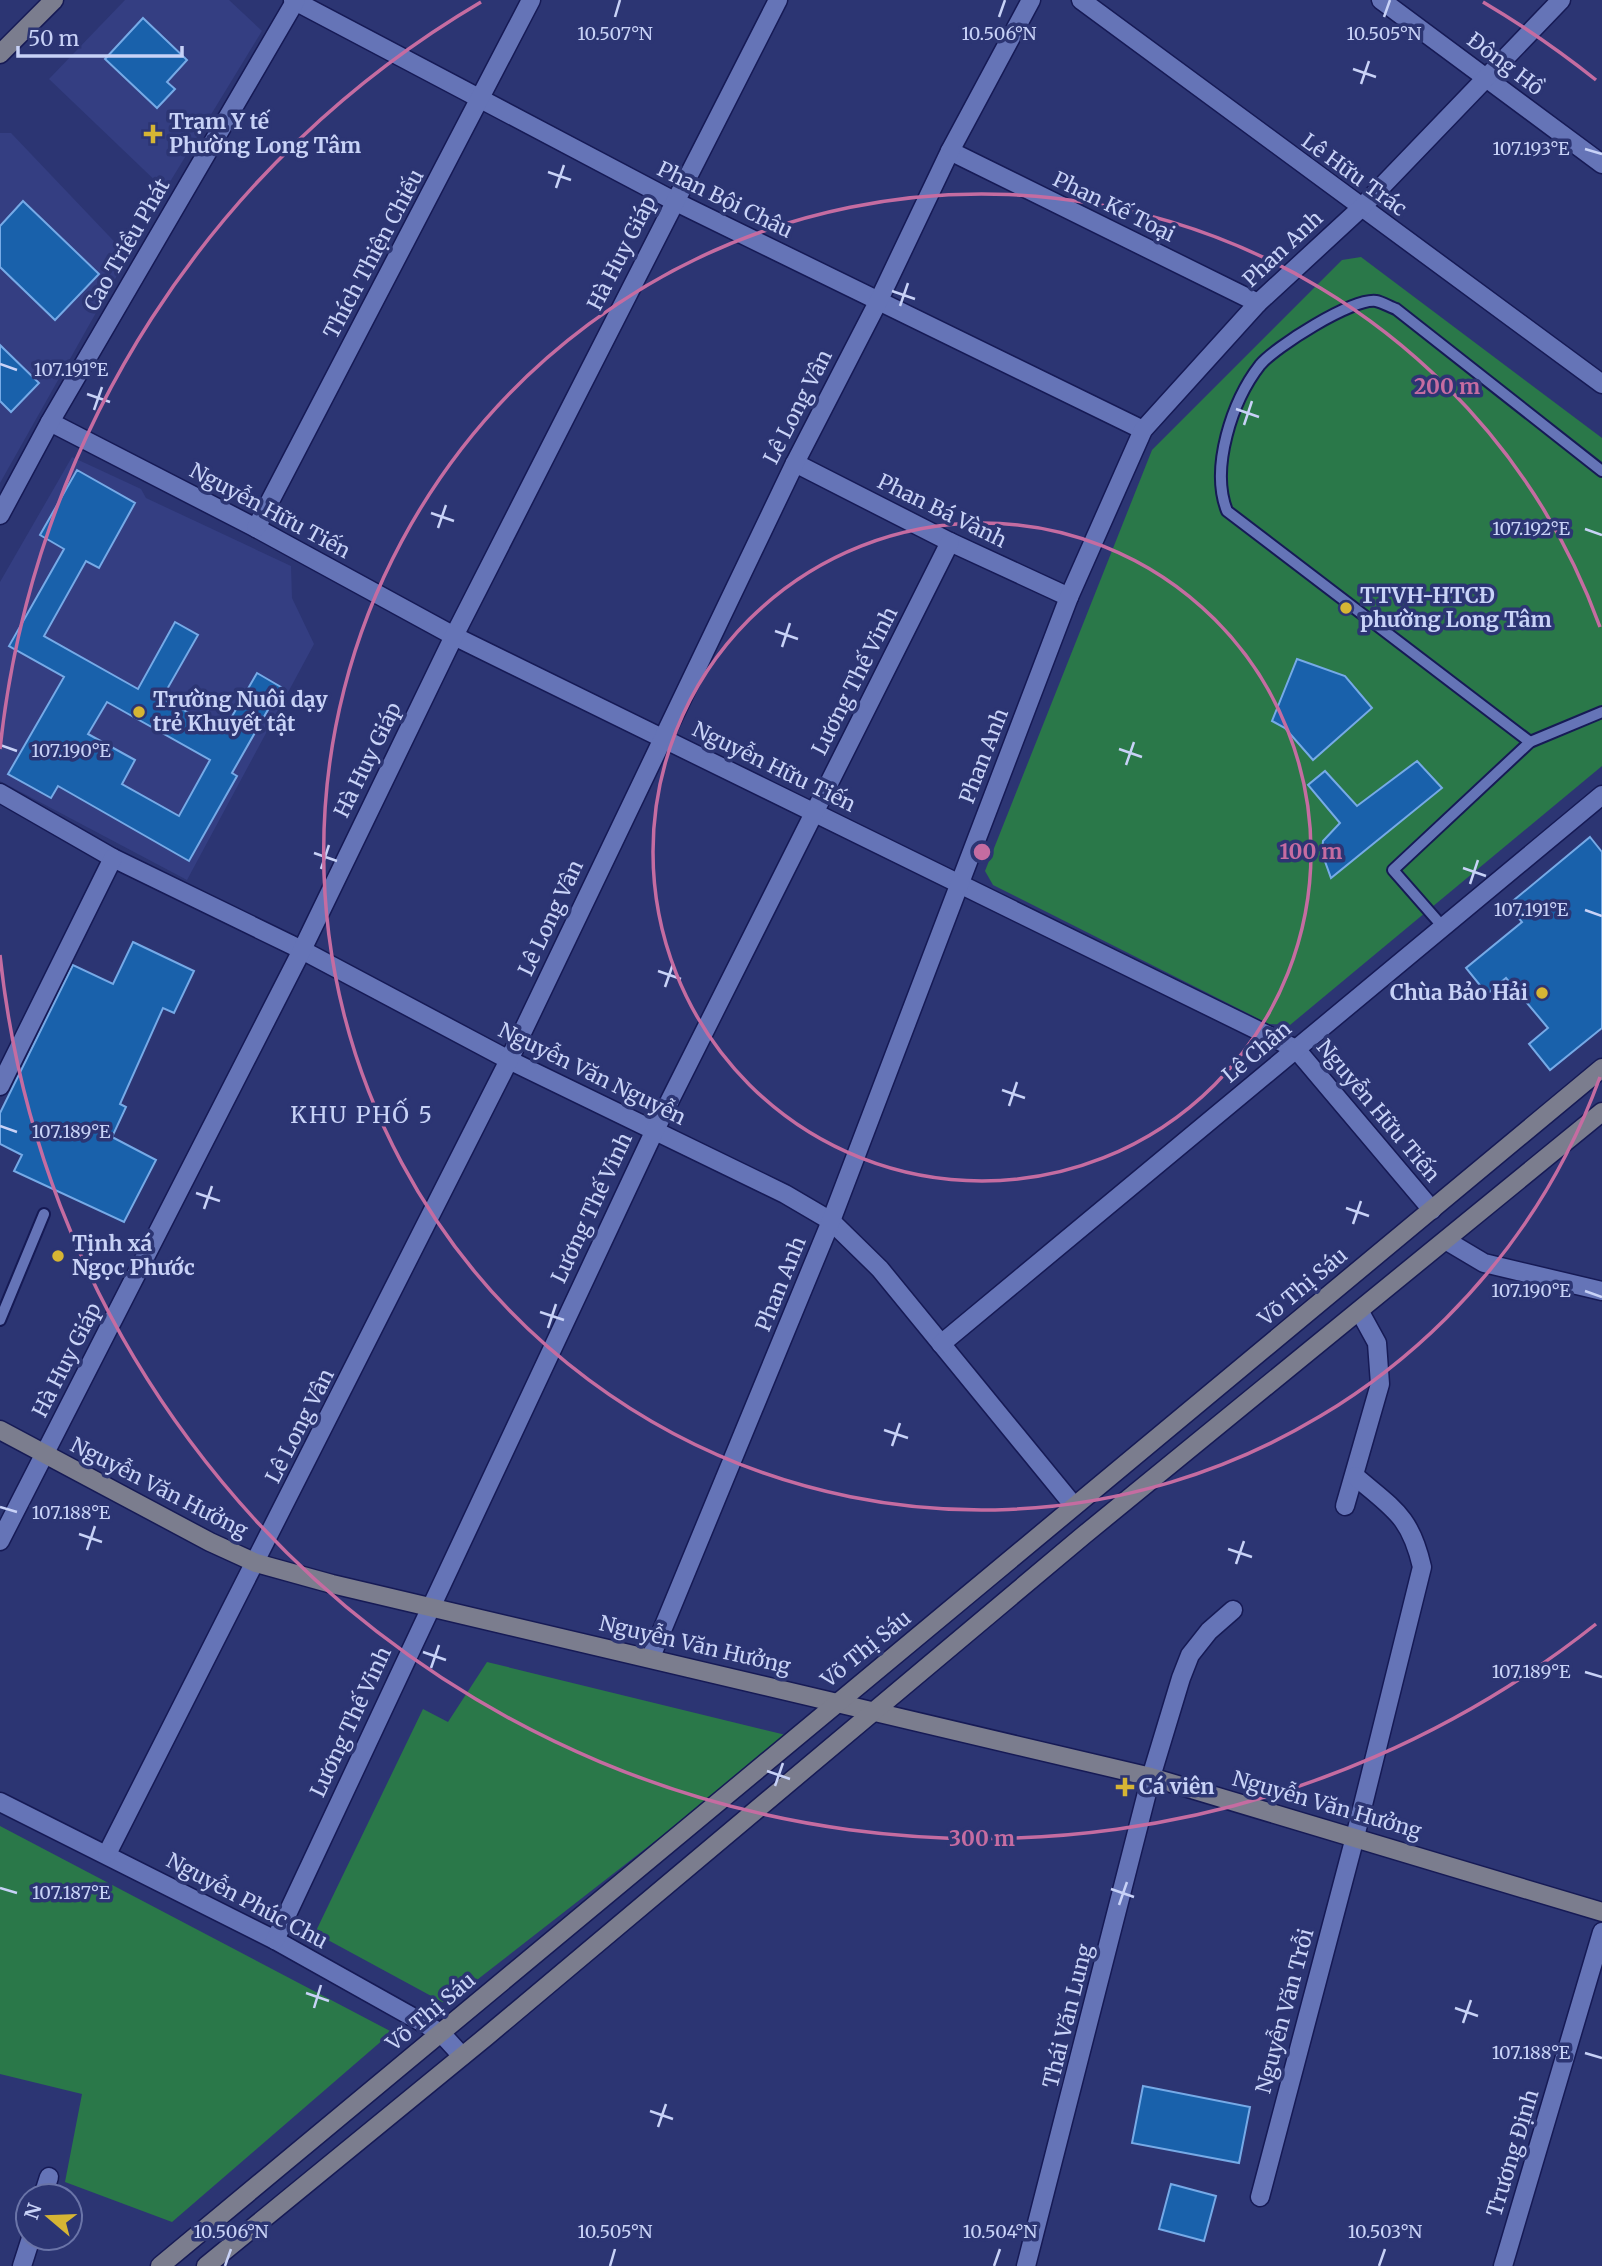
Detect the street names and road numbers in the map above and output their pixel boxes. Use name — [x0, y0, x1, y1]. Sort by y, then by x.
street label: Đông Hồ — [1462, 26, 1549, 101]
street label: Lê Hữu Trác — [1296, 127, 1412, 222]
street label: Phan Bội Châu — [653, 155, 797, 244]
street label: Thích Thiện Chiếu — [318, 164, 430, 343]
street label: Phan Kế Toại — [1049, 165, 1180, 248]
street label: Cao Triều Phát — [78, 174, 175, 316]
street label: Hà Huy Giáp — [581, 191, 662, 315]
street label: Phan Anh — [1237, 205, 1328, 293]
street label: Lê Long Vân — [757, 345, 838, 469]
street label: Nguyễn Hữu Tiến — [185, 456, 356, 564]
street label: Phan Bá Vành — [873, 468, 1011, 554]
street label: Lương Thế Vinh — [806, 602, 904, 759]
street label: Hà Huy Giáp — [328, 698, 407, 822]
street label: Phan Anh — [953, 704, 1014, 807]
street label: Nguyễn Hữu Tiến — [688, 714, 861, 818]
street label: Lê Long Vân — [512, 855, 589, 980]
street label: Lê Chân — [1217, 1015, 1297, 1088]
street label: Nguyễn Văn Nguyễn — [494, 1016, 691, 1131]
street label: Nguyễn Hữu Tiến — [1311, 1033, 1447, 1188]
street label: Lương Thế Vinh — [545, 1128, 638, 1287]
street label: Phan Anh — [749, 1232, 812, 1335]
street label: Võ Thị Sáu — [1252, 1242, 1353, 1332]
street label: Hà Huy Giáp — [26, 1298, 107, 1422]
street label: Lê Long Vân — [259, 1364, 340, 1488]
street label: Nguyễn Văn Hưởng — [66, 1430, 253, 1544]
street label: Võ Thị Sáu — [814, 1604, 916, 1694]
street label: Nguyễn Văn Hưởng — [597, 1608, 794, 1680]
street label: Lương Thế Vinh — [304, 1642, 397, 1801]
street label: Nguyễn Văn Hưởng — [1229, 1764, 1425, 1845]
street label: Nguyễn Phúc Chu — [162, 1846, 333, 1954]
street label: Nguyễn Văn Trỗi — [1249, 1925, 1320, 2096]
street label: Thái Văn Lung — [1037, 1941, 1099, 2091]
street label: Võ Thị Sáu — [380, 1967, 481, 2057]
street label: Trương Định — [1480, 2086, 1545, 2220]

